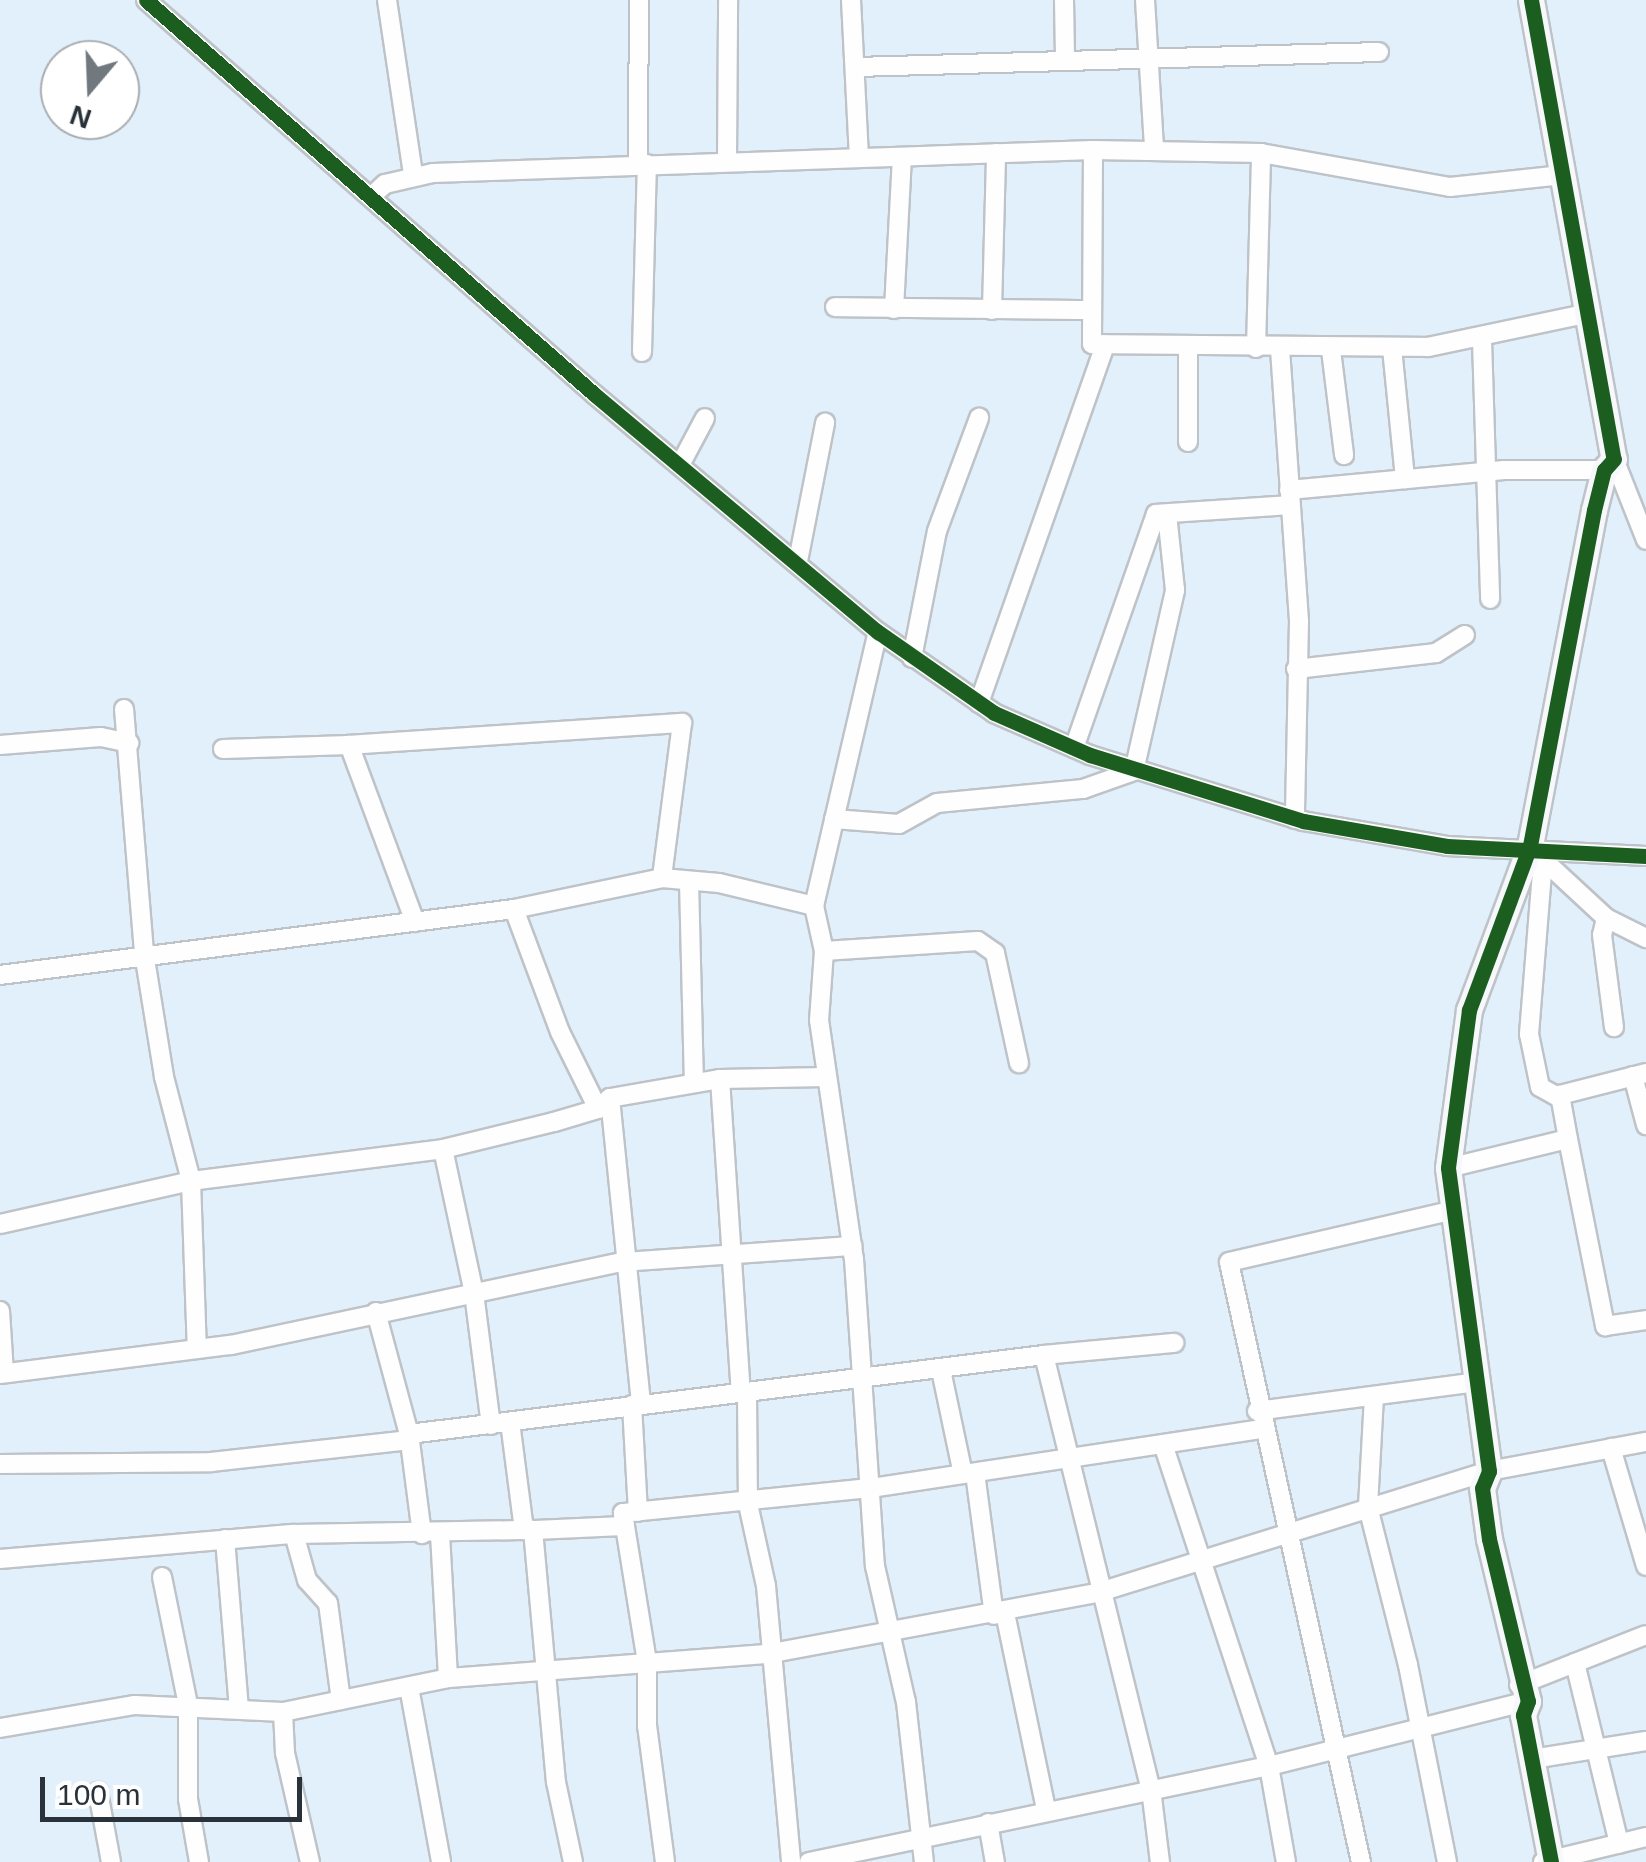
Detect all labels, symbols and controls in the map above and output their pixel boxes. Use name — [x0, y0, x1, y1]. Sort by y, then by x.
north arrow — [40, 40, 140, 140]
text: N — [66, 99, 95, 135]
scale bar — [45, 1757, 308, 1819]
text: 100 m — [57, 1778, 140, 1811]

